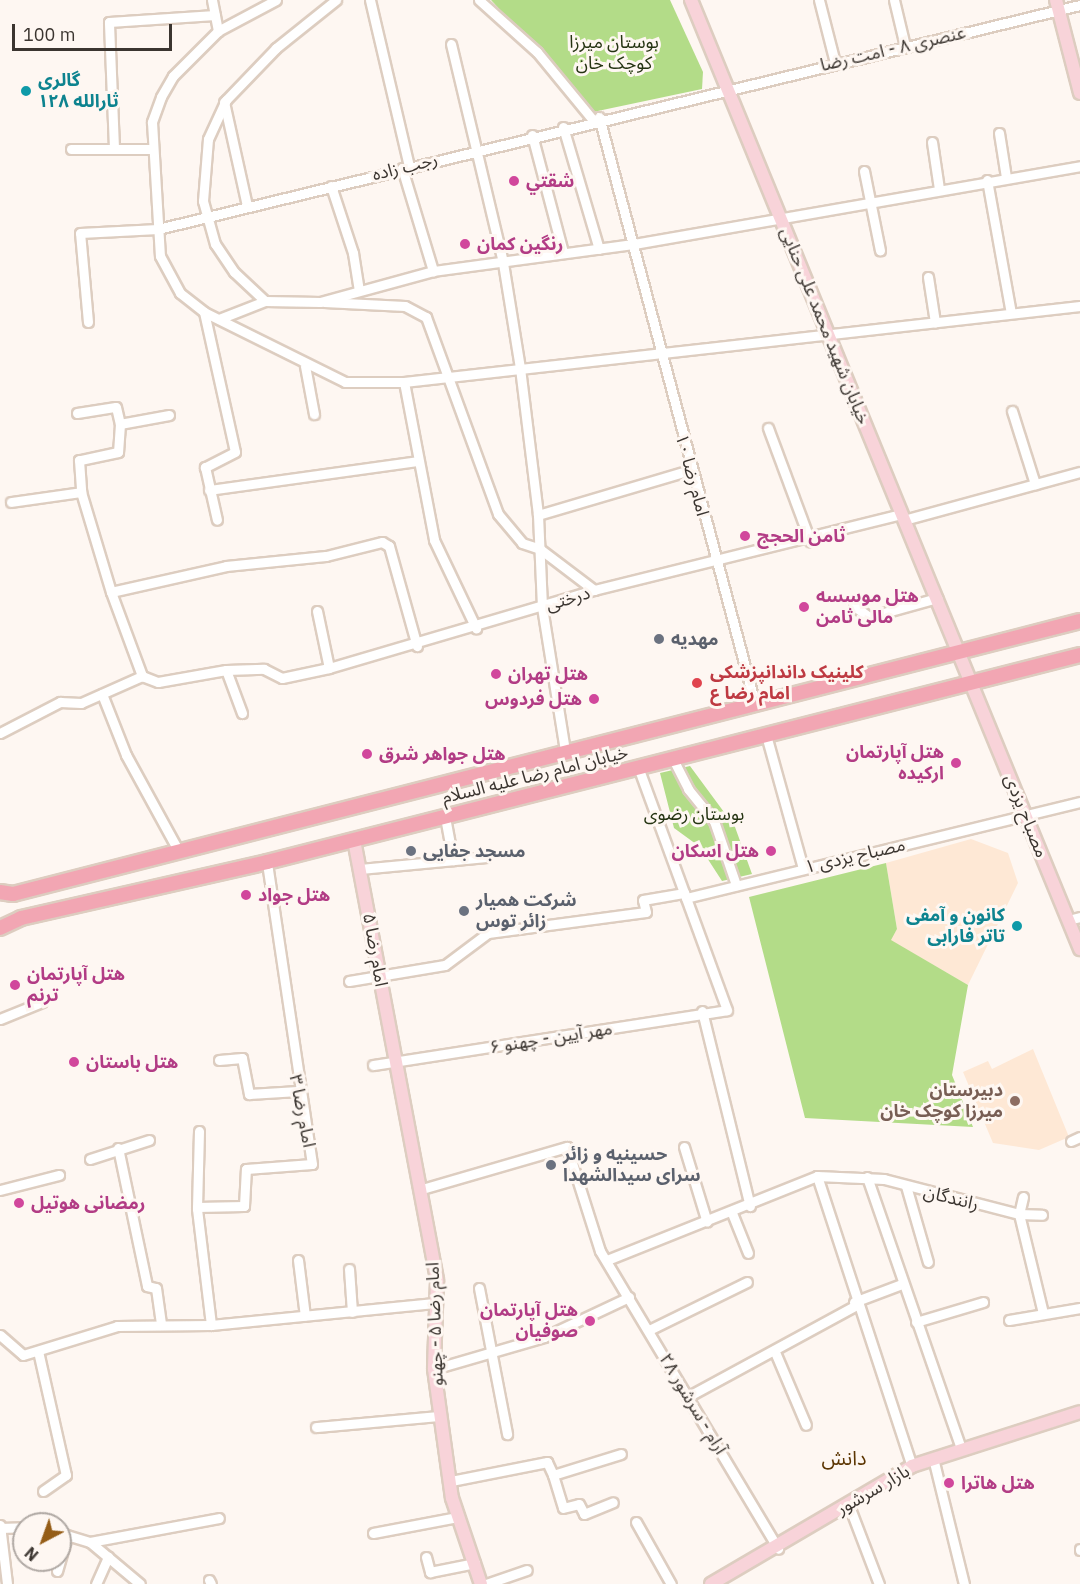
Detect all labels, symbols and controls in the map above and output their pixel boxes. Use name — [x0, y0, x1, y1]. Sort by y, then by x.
scale bar — [15, 12, 176, 50]
street label: عنصری ۸ - امت رضا — [818, 22, 968, 76]
text: 100 m — [23, 23, 75, 46]
park label: بوستان میرزا کوچک خان — [569, 32, 659, 74]
place label: گالری ثارالله ۱۲۸ — [38, 70, 119, 112]
marker: گالری ثارالله ۱۲۸ — [19, 84, 33, 98]
street label: رجب زاده — [370, 148, 440, 186]
place label: شقتي — [526, 170, 574, 192]
marker: شقتي — [507, 174, 521, 188]
street label: خیابان شهید محمد علی حنایی — [776, 224, 874, 428]
place label: رنگین کمان — [477, 233, 563, 255]
marker: رنگین کمان — [458, 237, 472, 251]
street label: امام رضا ۱۰ — [671, 431, 713, 519]
place label: ثامن الحجج — [757, 525, 846, 547]
marker: ثامن الحجج — [738, 529, 752, 543]
street label: درختی — [543, 582, 593, 616]
place label: هتل موسسه مالی ثامن — [816, 586, 919, 628]
marker: هتل موسسه مالی ثامن — [797, 600, 811, 614]
place label: مهدیه — [671, 628, 719, 650]
marker: مهدیه — [652, 632, 666, 646]
place label: کلینیک داندانپزشکى امام رضا ع — [710, 662, 864, 704]
place label: هتل تهران — [508, 663, 588, 685]
marker: هتل تهران — [489, 667, 503, 681]
marker: کلینیک داندانپزشکى امام رضا ع — [688, 674, 706, 692]
place label: هتل فردوس — [485, 688, 582, 710]
marker: هتل فردوس — [587, 692, 601, 706]
street label: خیابان امام رضا علیه السلام — [440, 741, 630, 809]
place label: هتل آپارتمان ارکیده — [846, 742, 944, 784]
place label: هتل جواهر شرق — [379, 743, 506, 765]
marker: هتل جواهر شرق — [360, 747, 374, 761]
marker: هتل آپارتمان ارکیده — [949, 756, 963, 770]
street label: مصباح یزدی — [1000, 771, 1052, 861]
park label: بوستان رضوی — [644, 803, 744, 825]
street label: مصباح یزدی ۱ — [803, 834, 907, 878]
place label: مسجد جفایی — [423, 840, 526, 862]
place label: هتل اسکان — [671, 840, 759, 862]
marker: مسجد جفایی — [404, 844, 418, 858]
marker: هتل اسکان — [764, 844, 778, 858]
place label: هتل جواد — [258, 884, 330, 906]
marker: هتل جواد — [239, 888, 253, 902]
place label: شرکت همیار زائر توس — [476, 890, 577, 932]
marker: شرکت همیار زائر توس — [457, 904, 471, 918]
place label: کانون و آمفی تاتر فارابی — [906, 905, 1005, 948]
street label: امام رضا ۵ — [358, 912, 392, 988]
marker: کانون و آمفی تاتر فارابی — [1010, 919, 1024, 933]
place label: هتل آپارتمان ترنم — [27, 964, 125, 1006]
marker: هتل آپارتمان ترنم — [8, 978, 22, 992]
street label: مهر آیین - چهنو ۶ — [488, 1018, 614, 1058]
place label: هتل باستان — [86, 1051, 178, 1073]
marker: هتل باستان — [67, 1055, 81, 1069]
street label: امام رضا ۳ — [284, 1073, 320, 1149]
place label: دبیرستان میرزا کوچک خان — [880, 1080, 1003, 1122]
marker: دبیرستان میرزا کوچک خان — [1008, 1094, 1022, 1108]
place label: حسینیه و زائر سرای سیدالشهدا — [563, 1144, 701, 1186]
marker: حسینیه و زائر سرای سیدالشهدا — [544, 1158, 558, 1172]
street label: رانندگان — [921, 1181, 981, 1215]
place label: رمضانی هوتیل — [31, 1192, 145, 1214]
marker: رمضانی هوتیل — [12, 1196, 26, 1210]
street label: امام رضا ۵ - چهنو — [422, 1262, 448, 1386]
place label: هتل آپارتمان صوفیان — [480, 1300, 578, 1342]
marker: هتل آپارتمان صوفیان — [583, 1314, 597, 1328]
street label: آرام - سرشور ۲۸ — [654, 1350, 732, 1458]
district label: دانش — [821, 1445, 867, 1469]
street label: بازار سرشور — [832, 1460, 914, 1520]
place label: هتل هاترا — [961, 1472, 1035, 1494]
marker: هتل هاترا — [942, 1476, 956, 1490]
north arrow — [12, 1512, 72, 1572]
text: N — [21, 1543, 42, 1565]

